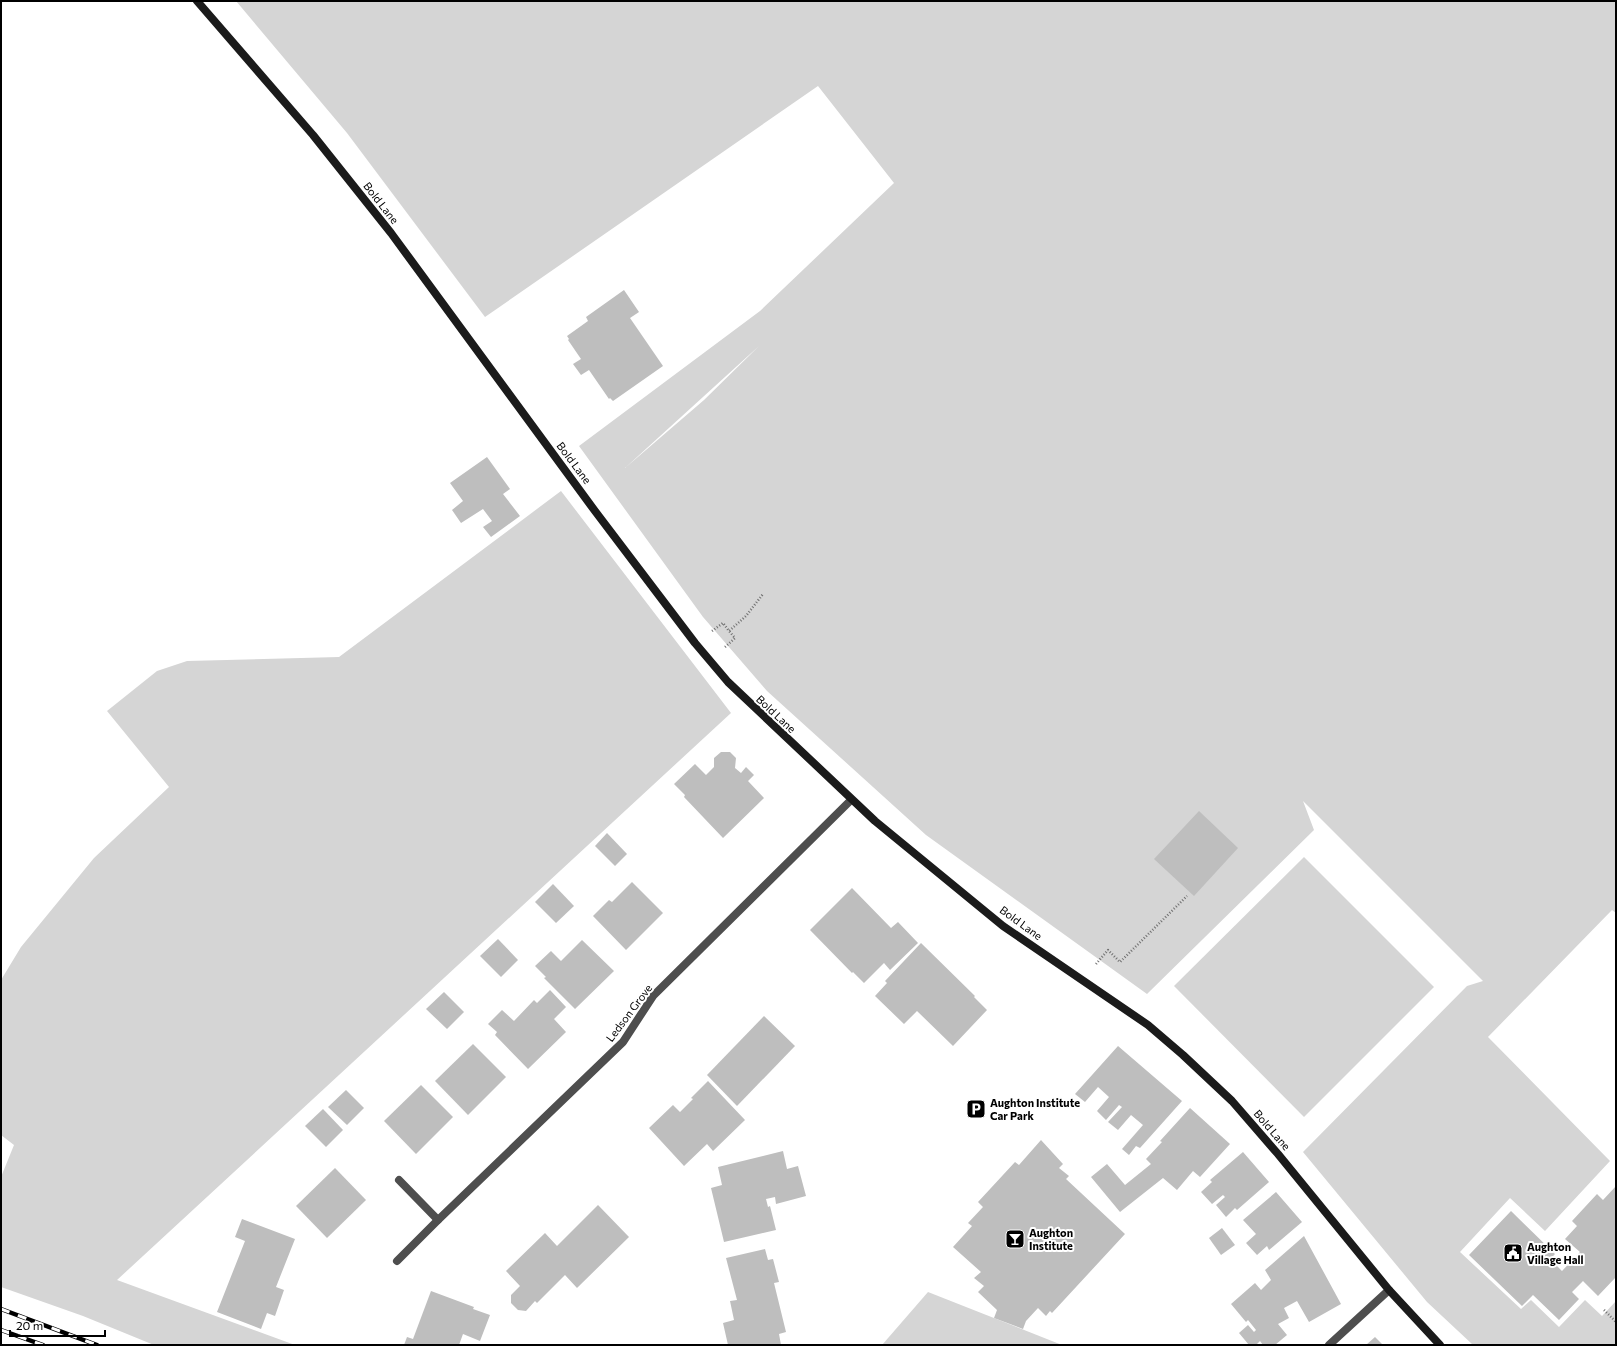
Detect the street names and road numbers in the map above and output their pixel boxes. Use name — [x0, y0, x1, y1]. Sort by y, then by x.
street label: Bold Lane — [361, 179, 402, 226]
street label: Bold Lane — [554, 439, 594, 486]
street label: Bold Lane — [754, 692, 799, 735]
street label: Bold Lane — [998, 903, 1045, 942]
street label: Ledson Grove — [603, 981, 654, 1044]
street label: Bold Lane — [1251, 1107, 1294, 1153]

